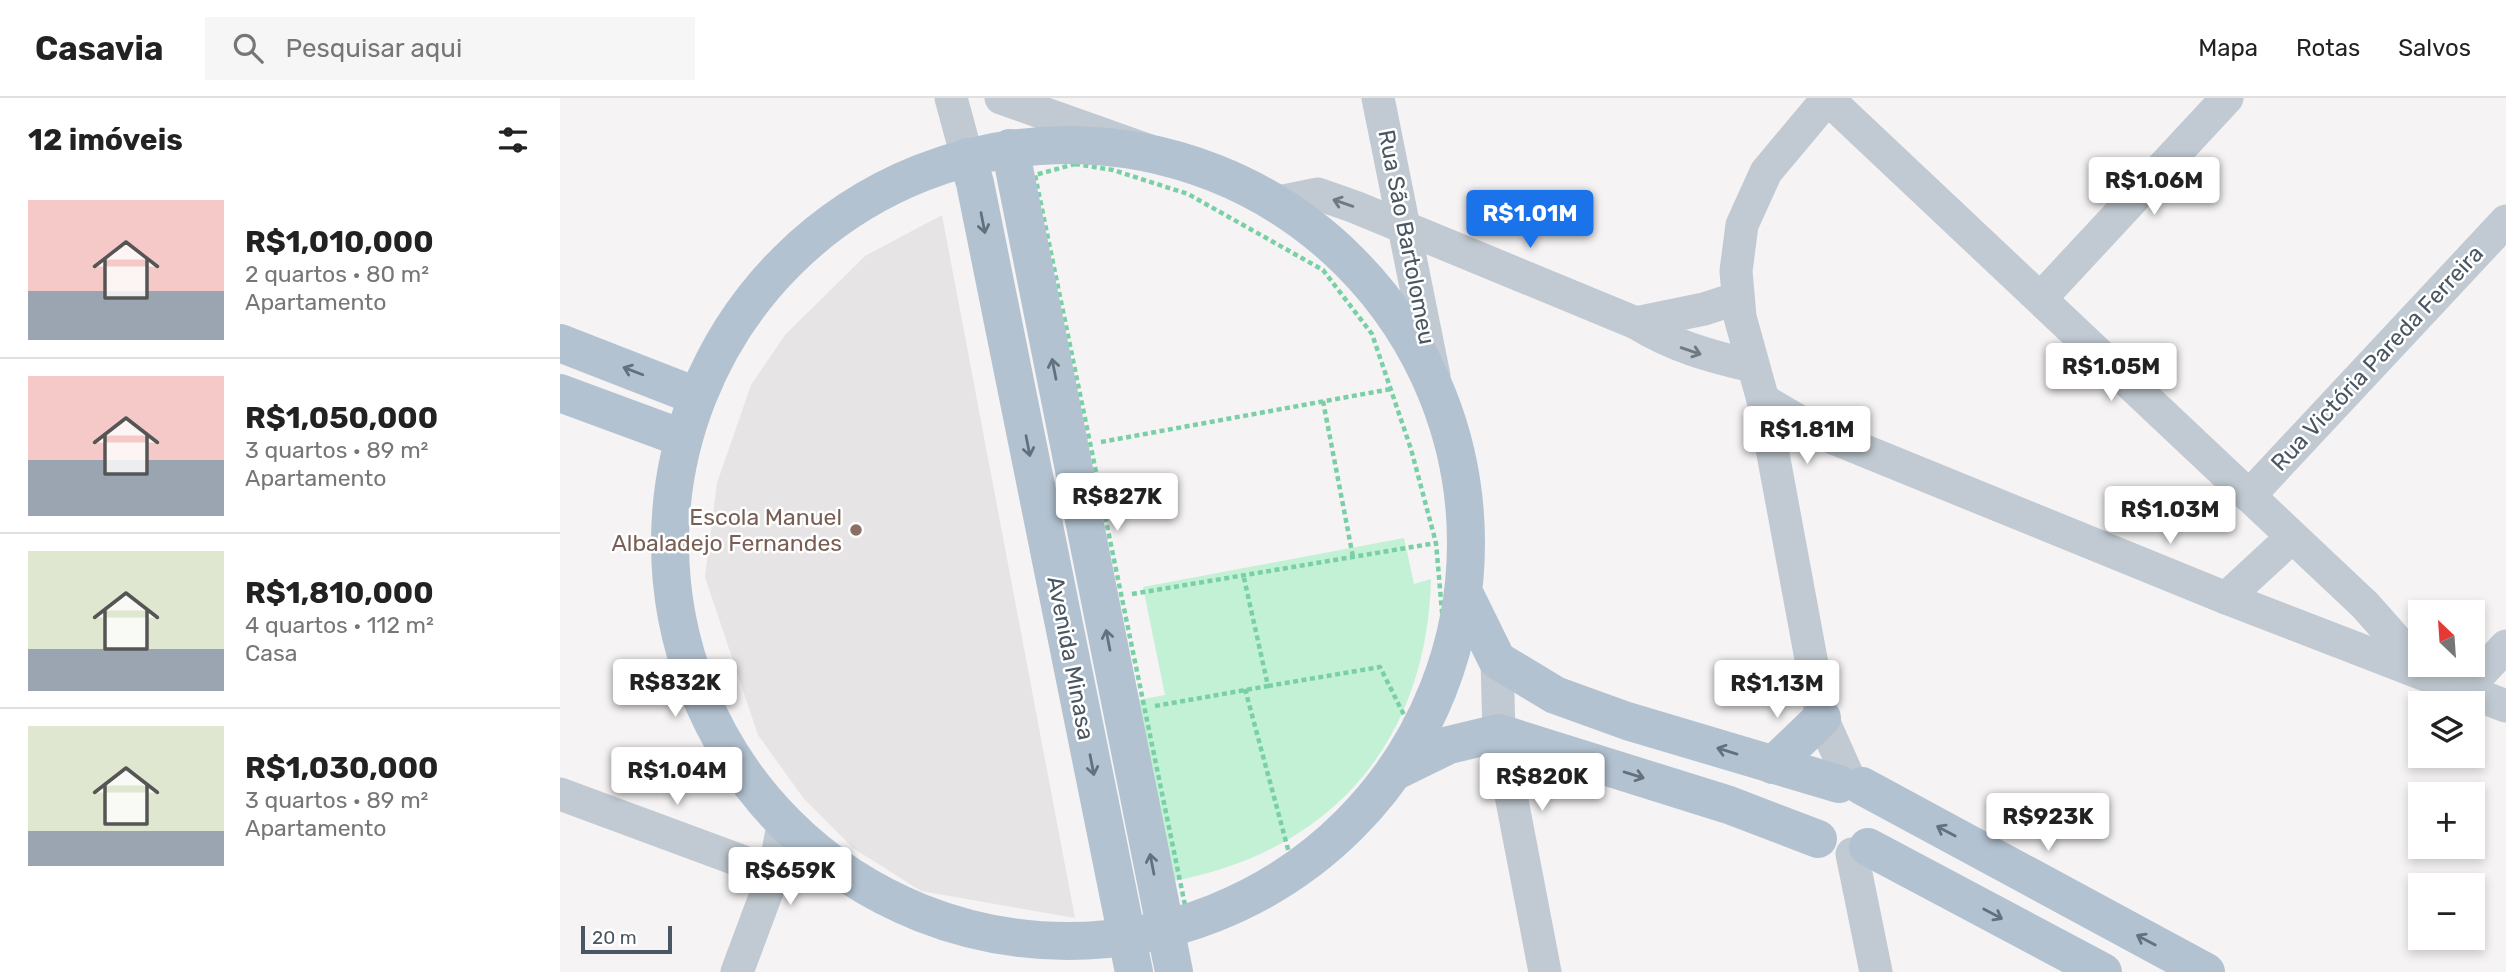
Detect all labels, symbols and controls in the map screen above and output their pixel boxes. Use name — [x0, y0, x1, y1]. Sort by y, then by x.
search box — [205, 17, 695, 80]
text: Casavia — [35, 29, 163, 68]
icon: search — [229, 29, 267, 67]
text: Pesquisar aqui — [285, 33, 462, 64]
text: Mapa — [2198, 34, 2258, 62]
text: Rotas — [2296, 34, 2360, 62]
text: Salvos — [2398, 34, 2471, 62]
icon: filters — [494, 121, 532, 159]
text: 12 imóveis — [28, 122, 183, 158]
street label: Rua São Bartolomeu — [1372, 127, 1442, 347]
pin: R$1.06M — [2089, 158, 2219, 217]
text: R$1.06M — [2105, 166, 2203, 194]
pin: R$1.01M — [1465, 190, 1595, 250]
one-way arrow — [1332, 196, 1354, 209]
text: R$1.01M — [1482, 199, 1578, 227]
one-way arrow — [977, 211, 991, 234]
text: R$1,010,000 — [245, 224, 434, 260]
icon: home — [84, 228, 168, 312]
street label: Rua Victória Pareda Ferreira — [2265, 239, 2489, 477]
text: 2 quartos · 80 m² — [245, 260, 429, 288]
text: Apartamento — [245, 288, 387, 316]
pin: R$1.05M — [2046, 344, 2176, 403]
one-way arrow — [1680, 346, 1702, 358]
text: R$1.05M — [2062, 352, 2160, 380]
one-way arrow — [1047, 358, 1061, 381]
one-way arrow — [622, 363, 644, 376]
text: R$1,050,000 — [245, 400, 438, 436]
icon: home — [84, 404, 168, 488]
pin: R$1.81M — [1742, 406, 1872, 466]
text: R$1.81M — [1759, 415, 1855, 443]
one-way arrow — [1022, 434, 1036, 457]
text: 3 quartos · 89 m² — [245, 436, 428, 464]
text: Apartamento — [245, 464, 387, 492]
pin: R$827K — [1060, 474, 1174, 533]
text: R$827K — [1072, 482, 1162, 510]
pin: R$1.03M — [2105, 486, 2235, 546]
text: R$1.03M — [2121, 495, 2219, 523]
place label: Escola Manuel Albaladejo Fernandes — [611, 503, 842, 557]
marker: Escola Manuel Albaladejo Fernandes — [848, 522, 864, 538]
street label: Avenida Minasa — [1041, 574, 1101, 742]
text: R$1,810,000 — [245, 575, 434, 611]
icon: home — [84, 579, 168, 663]
north arrow — [2408, 600, 2485, 677]
map controls — [2408, 600, 2485, 950]
text: 4 quartos · 112 m² — [245, 611, 434, 639]
one-way arrow — [1101, 629, 1114, 652]
text: Casa — [245, 639, 297, 667]
pin: R$832K — [618, 660, 732, 719]
pin: R$1.13M — [1712, 660, 1842, 720]
text: R$832K — [629, 668, 721, 696]
text: R$1.13M — [1730, 669, 1824, 697]
button: layers — [2408, 691, 2485, 768]
one-way arrow — [1716, 744, 1738, 756]
pin: R$1.04M — [612, 748, 742, 807]
text: R$1,030,000 — [245, 750, 439, 786]
one-way arrow — [1086, 753, 1100, 776]
icon: home — [84, 754, 168, 838]
pin: R$820K — [1485, 754, 1599, 813]
text: R$1.04M — [627, 756, 727, 784]
text: R$820K — [1496, 762, 1588, 790]
one-way arrow — [1623, 769, 1645, 782]
button: + — [2408, 782, 2485, 859]
text: 3 quartos · 89 m² — [245, 786, 428, 814]
pin: R$923K — [1991, 794, 2105, 853]
text: R$923K — [2002, 802, 2094, 830]
text: Apartamento — [245, 814, 387, 842]
one-way arrow — [1936, 824, 1957, 837]
pin: R$659K — [733, 848, 847, 907]
one-way arrow — [1145, 853, 1159, 876]
text: R$659K — [744, 856, 836, 884]
button: − — [2408, 873, 2485, 950]
one-way arrow — [1982, 908, 2003, 921]
scale bar — [581, 923, 672, 955]
text: 20 m — [592, 926, 637, 949]
one-way arrow — [2136, 932, 2157, 946]

